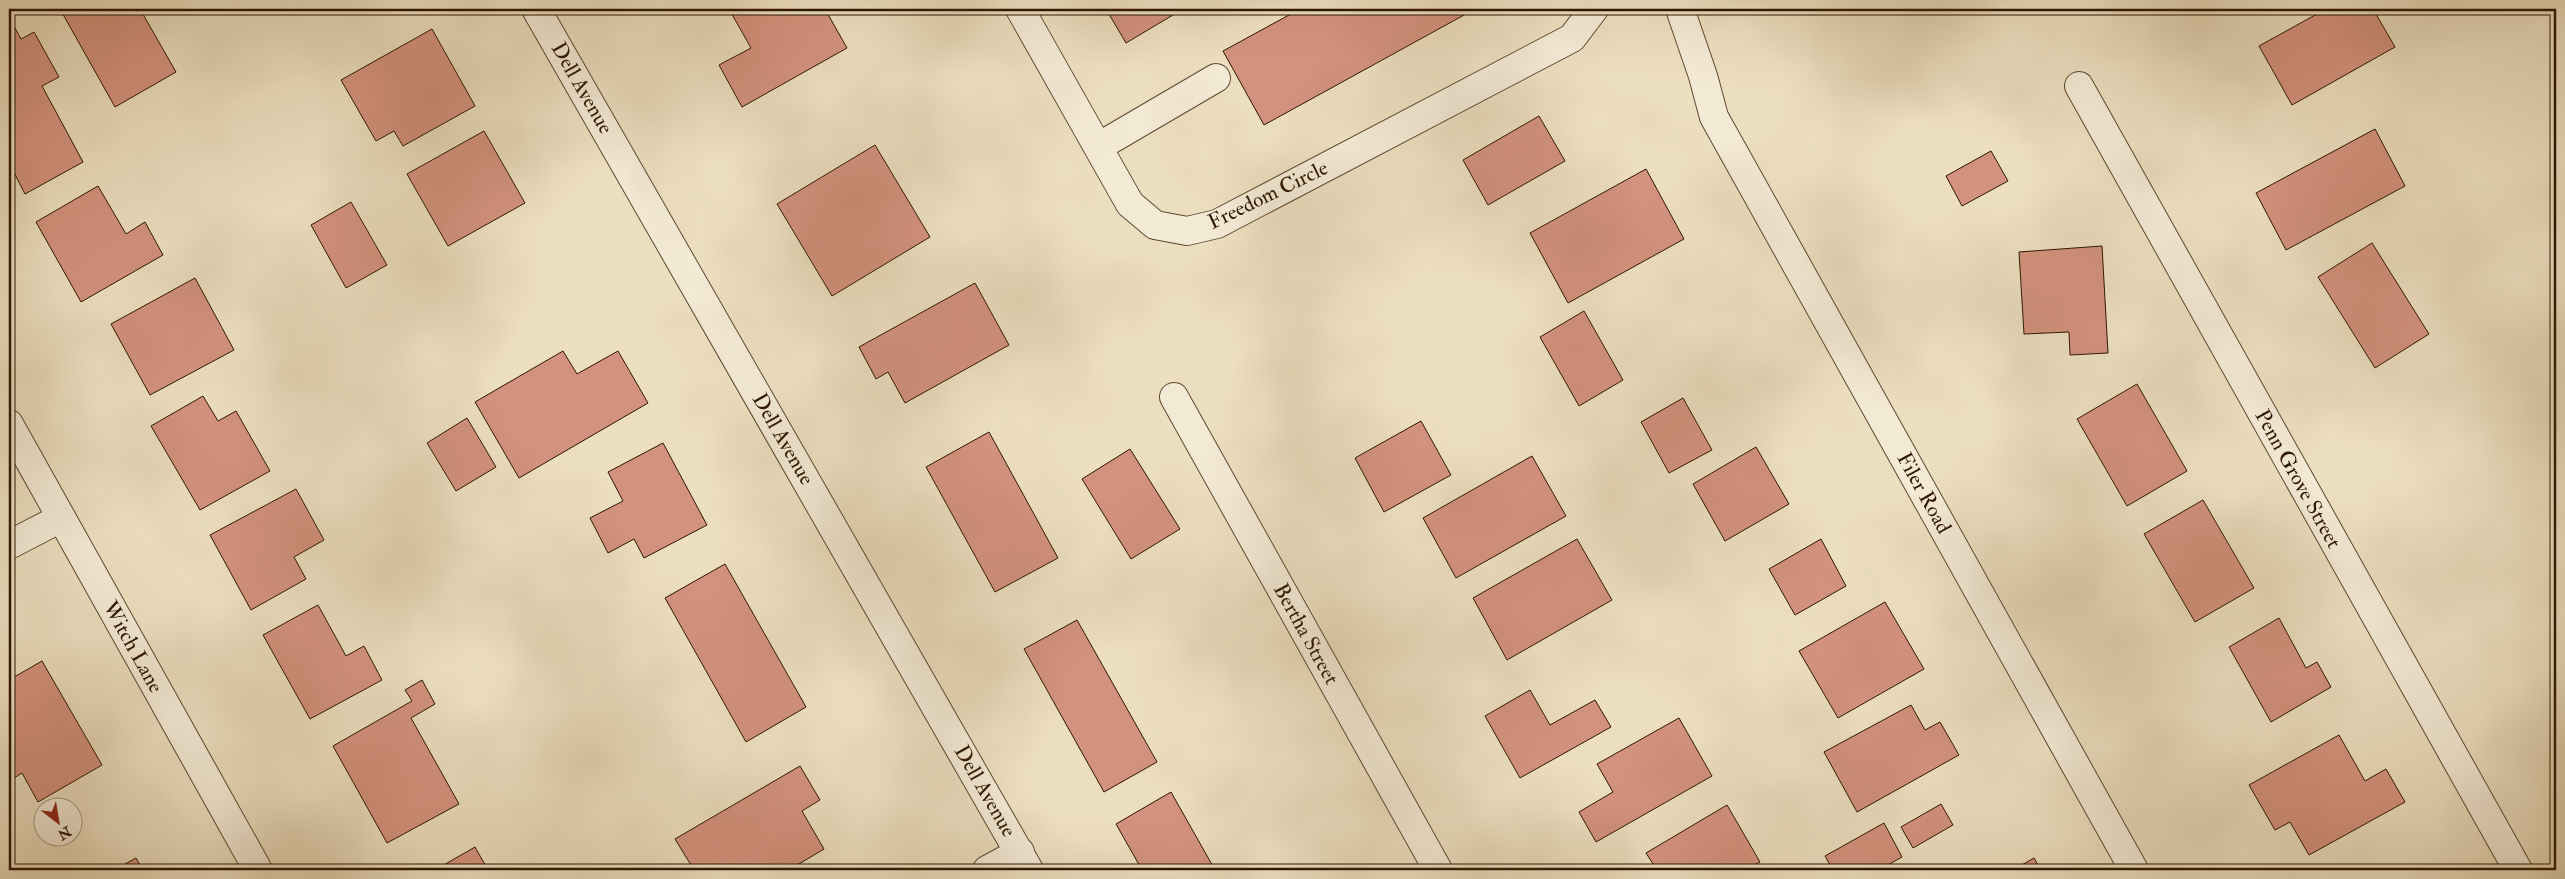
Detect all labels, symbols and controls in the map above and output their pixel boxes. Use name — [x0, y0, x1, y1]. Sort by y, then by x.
street label: Dell Avenue — [545, 37, 619, 139]
street label: Freedom Circle — [1204, 154, 1333, 236]
street label: Dell Avenue — [746, 388, 820, 490]
street label: Penn Grove Street — [2249, 405, 2347, 553]
street label: Filer Road — [1891, 448, 1958, 539]
street label: Bertha Street — [1267, 579, 1345, 690]
street label: Witch Lane — [96, 595, 169, 698]
street label: Dell Avenue — [948, 740, 1022, 842]
north arrow — [32, 796, 82, 846]
text: N — [54, 822, 75, 843]

